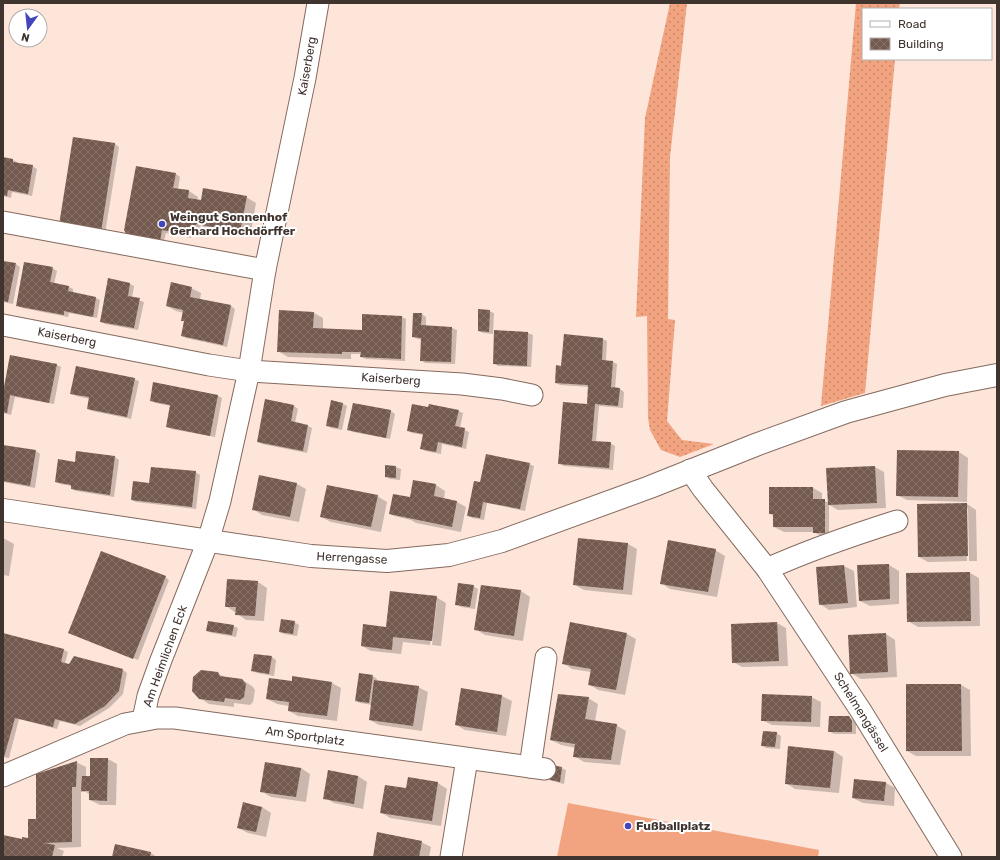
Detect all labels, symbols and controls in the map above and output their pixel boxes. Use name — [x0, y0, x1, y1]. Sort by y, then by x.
north arrow — [8, 8, 48, 48]
legend — [862, 8, 992, 60]
text: Road — [898, 17, 926, 31]
text: N — [20, 30, 31, 44]
street label: Kaiserberg — [295, 35, 319, 97]
text: Building — [898, 37, 944, 51]
place label: Weingut Sonnenhof Gerhard Hochdörffer — [170, 210, 296, 238]
marker: Weingut Sonnenhof Gerhard Hochdörffer — [157, 219, 167, 229]
street label: Kaiserberg — [36, 324, 98, 350]
street label: Kaiserberg — [361, 370, 421, 388]
street label: Herrengasse — [316, 549, 388, 567]
street label: Am Heimlichen Eck — [140, 602, 190, 709]
street label: Schelmengässel — [831, 670, 891, 755]
street label: Am Sportplatz — [264, 724, 346, 748]
place label: Fußballplatz — [636, 819, 711, 833]
marker: Fußballplatz — [623, 821, 633, 831]

